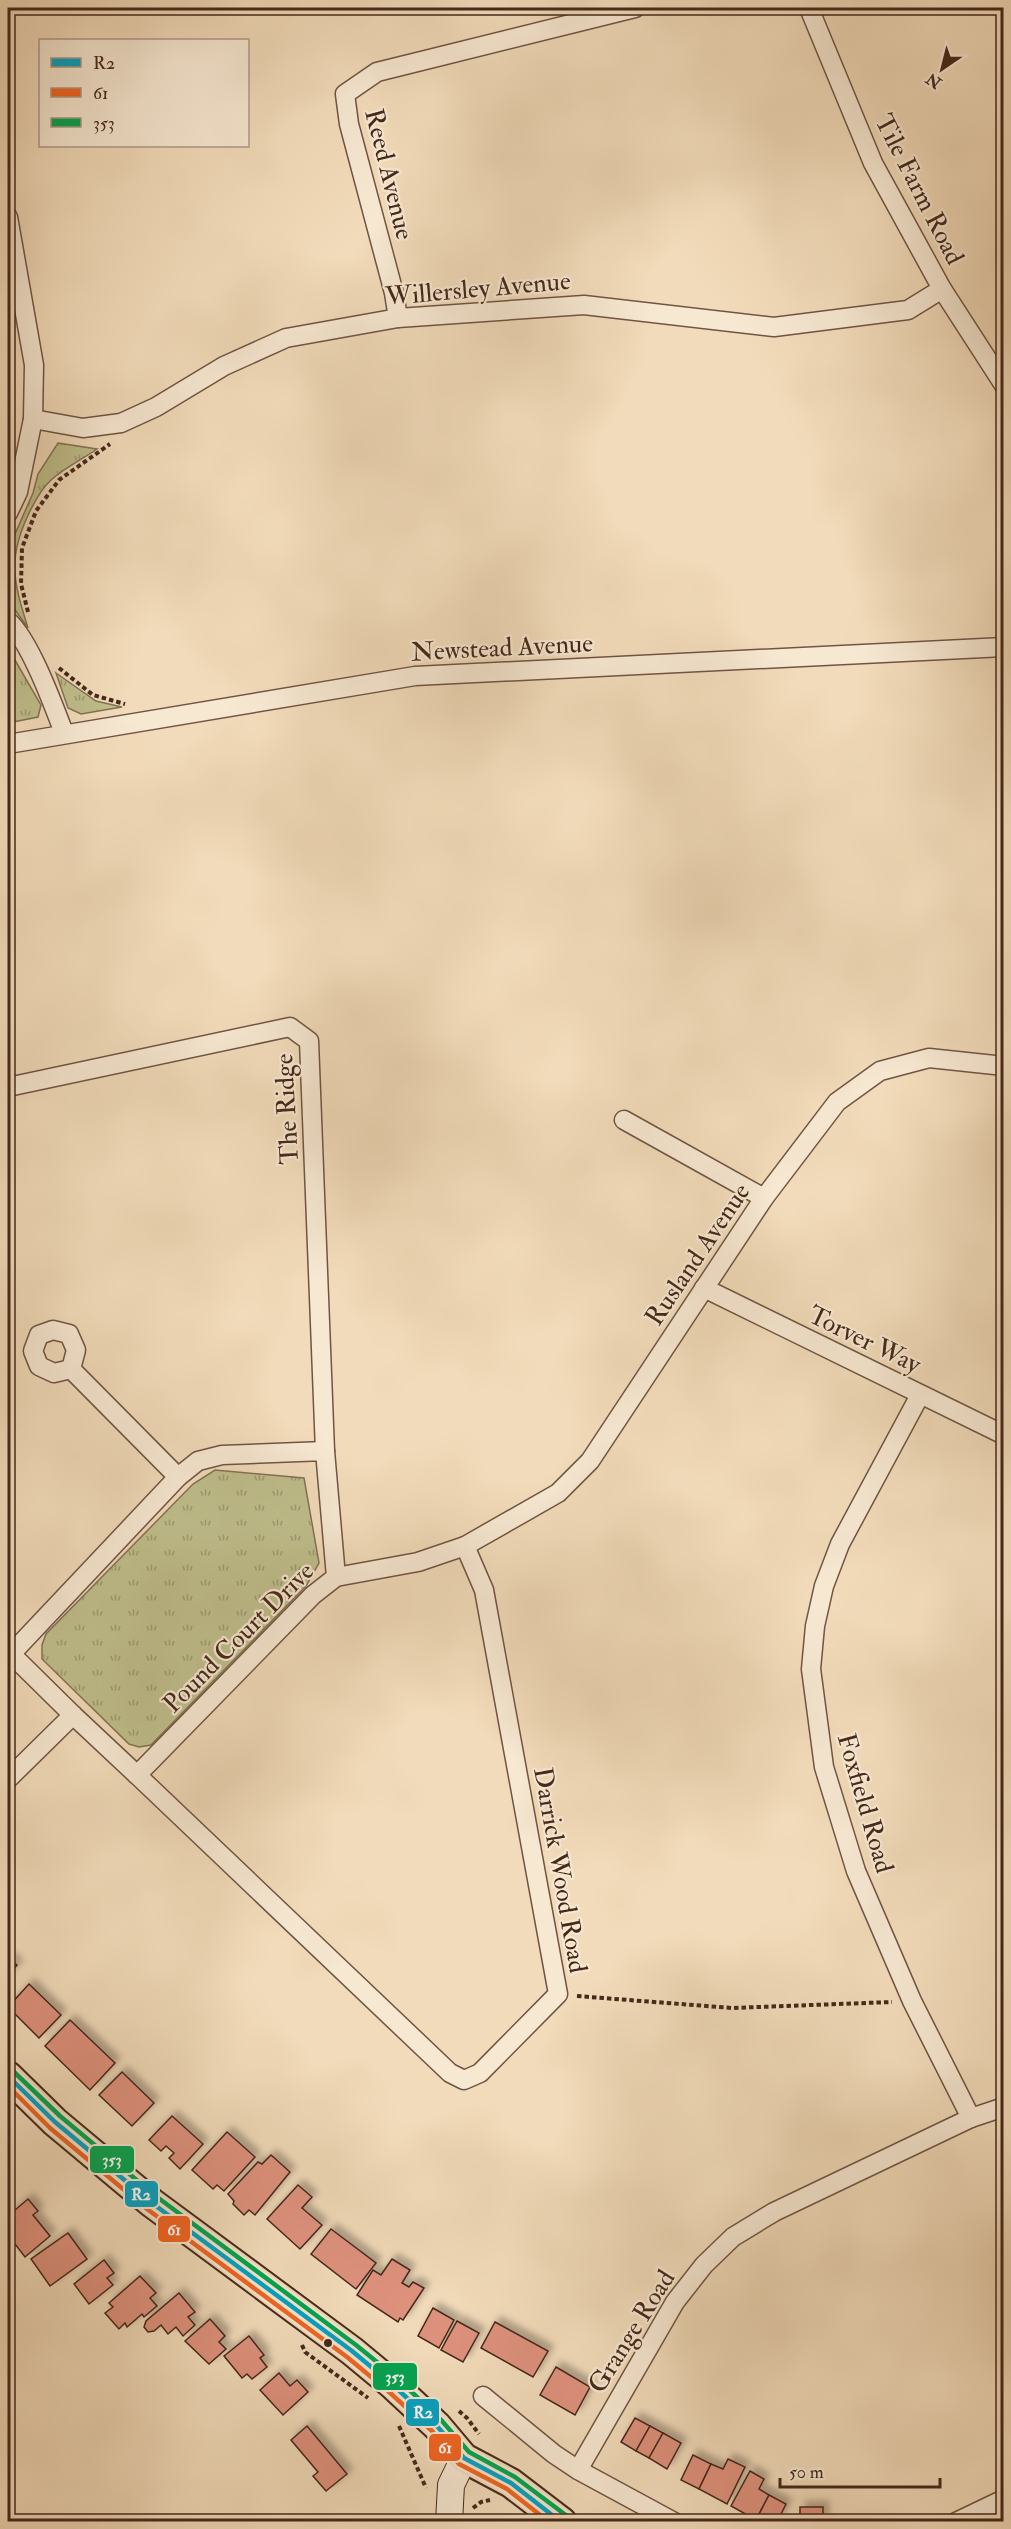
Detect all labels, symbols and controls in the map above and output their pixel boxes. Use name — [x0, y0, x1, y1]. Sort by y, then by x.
legend — [39, 39, 249, 147]
north arrow — [912, 39, 972, 99]
text: R2 — [93, 52, 115, 75]
text: N — [922, 68, 946, 93]
text: 61 — [93, 82, 108, 105]
street label: Reed Avenue — [357, 106, 421, 243]
street label: Tile Farm Road — [867, 109, 971, 270]
text: 353 — [93, 112, 115, 135]
street label: Willersley Avenue — [383, 265, 572, 313]
street label: Newstead Avenue — [410, 627, 594, 669]
street label: The Ridge — [268, 1052, 306, 1165]
street label: Rusland Avenue — [638, 1177, 757, 1332]
street label: Torver Way — [803, 1299, 927, 1381]
street label: Pound Court Drive — [157, 1556, 321, 1720]
street label: Foxfield Road — [830, 1730, 900, 1877]
street label: Darrick Wood Road — [526, 1765, 594, 1976]
line badge: 353 — [89, 2145, 135, 2174]
text: 353 — [102, 2150, 122, 2170]
line badge: R2 — [124, 2180, 159, 2208]
text: R2 — [131, 2185, 151, 2205]
line badge: 61 — [157, 2215, 191, 2243]
text: 61 — [167, 2220, 181, 2240]
street label: Grange Road — [581, 2264, 682, 2399]
unlabelled marker — [322, 2337, 334, 2349]
line badge: 353 — [372, 2362, 418, 2391]
text: 353 — [385, 2367, 405, 2387]
line badge: R2 — [405, 2398, 440, 2427]
text: R2 — [413, 2403, 433, 2423]
line badge: 61 — [428, 2433, 462, 2462]
text: 61 — [438, 2438, 452, 2458]
scale bar — [780, 2451, 940, 2489]
text: 50 m — [789, 2461, 824, 2484]

